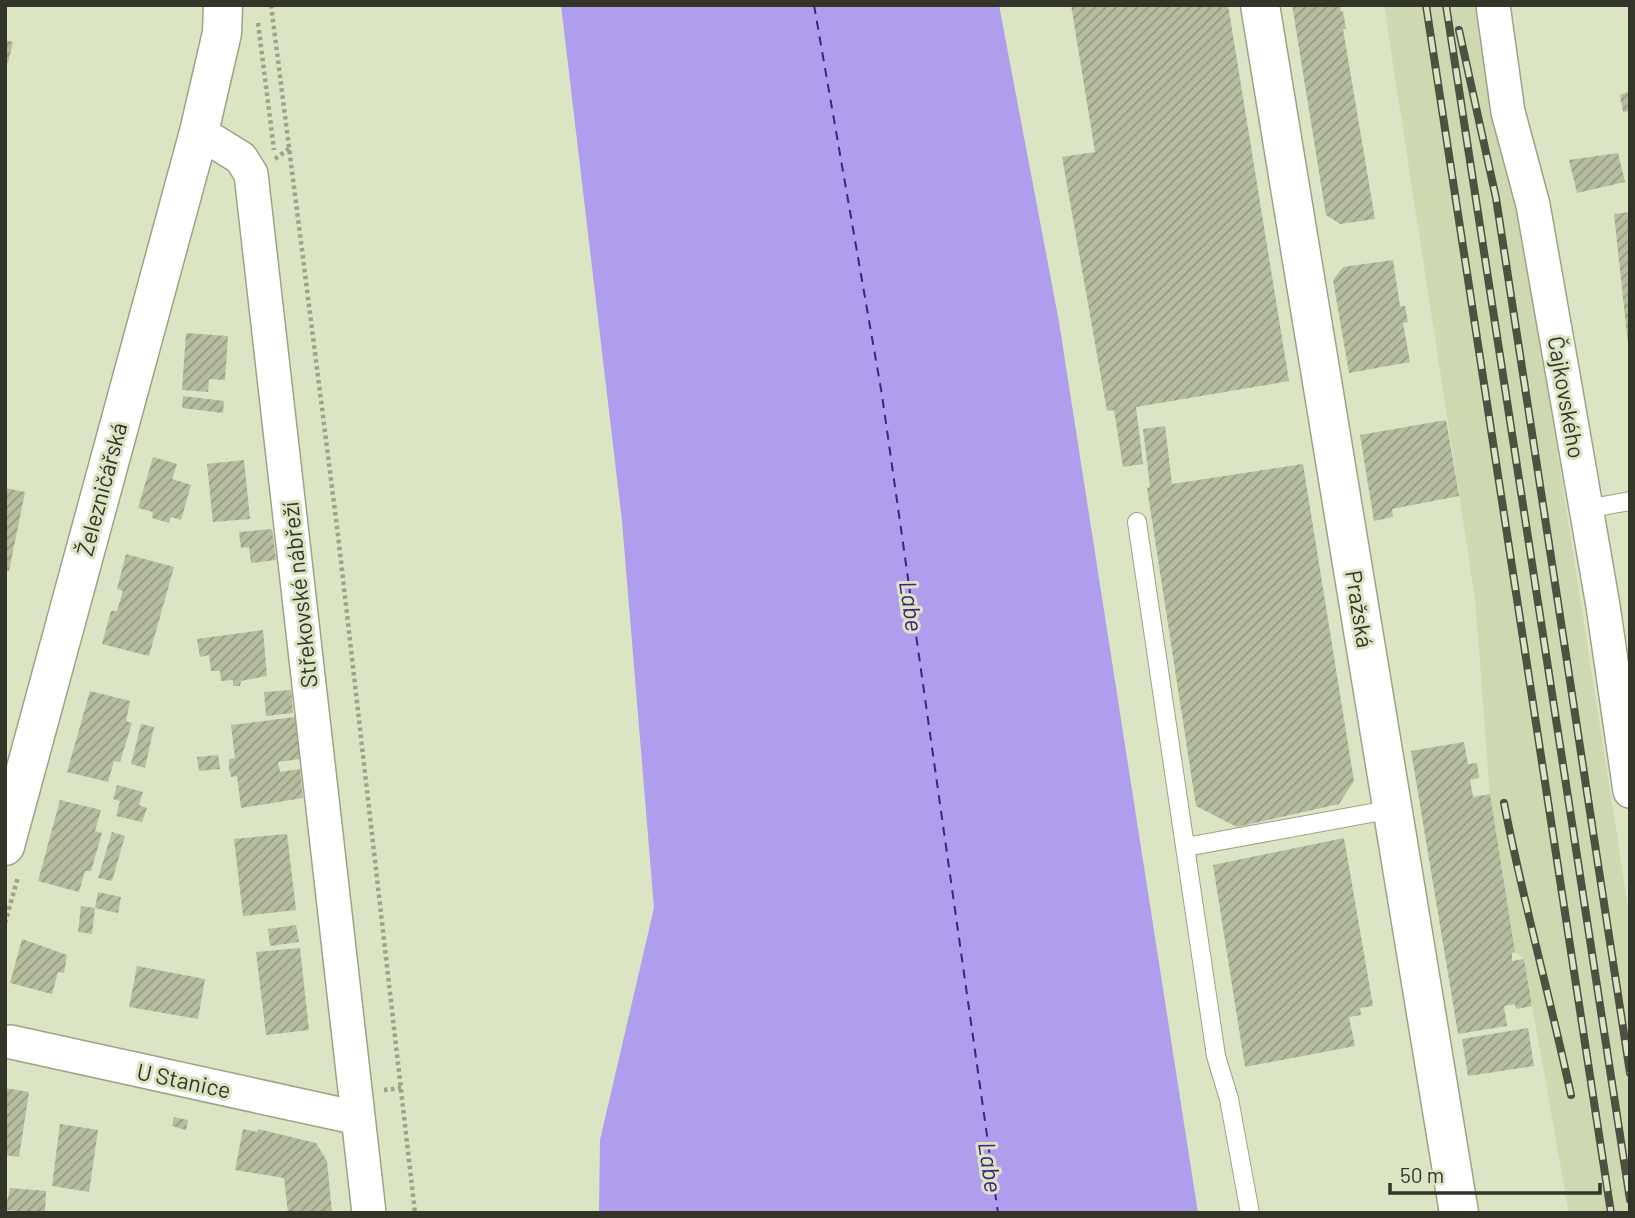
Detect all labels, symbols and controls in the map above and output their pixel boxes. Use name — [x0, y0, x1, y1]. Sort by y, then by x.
street label: Čajkovského — [1542, 334, 1592, 460]
street label: Železničářská — [70, 419, 132, 559]
street label: Střekovské nábřeží — [275, 500, 323, 689]
street label: Pražská — [1340, 568, 1380, 650]
water label: Labe — [894, 579, 930, 633]
street label: U Stanice — [134, 1056, 234, 1104]
water label: Labe — [973, 1140, 1009, 1194]
scale bar — [1390, 1152, 1600, 1196]
text: 50 m — [1400, 1162, 1444, 1187]

